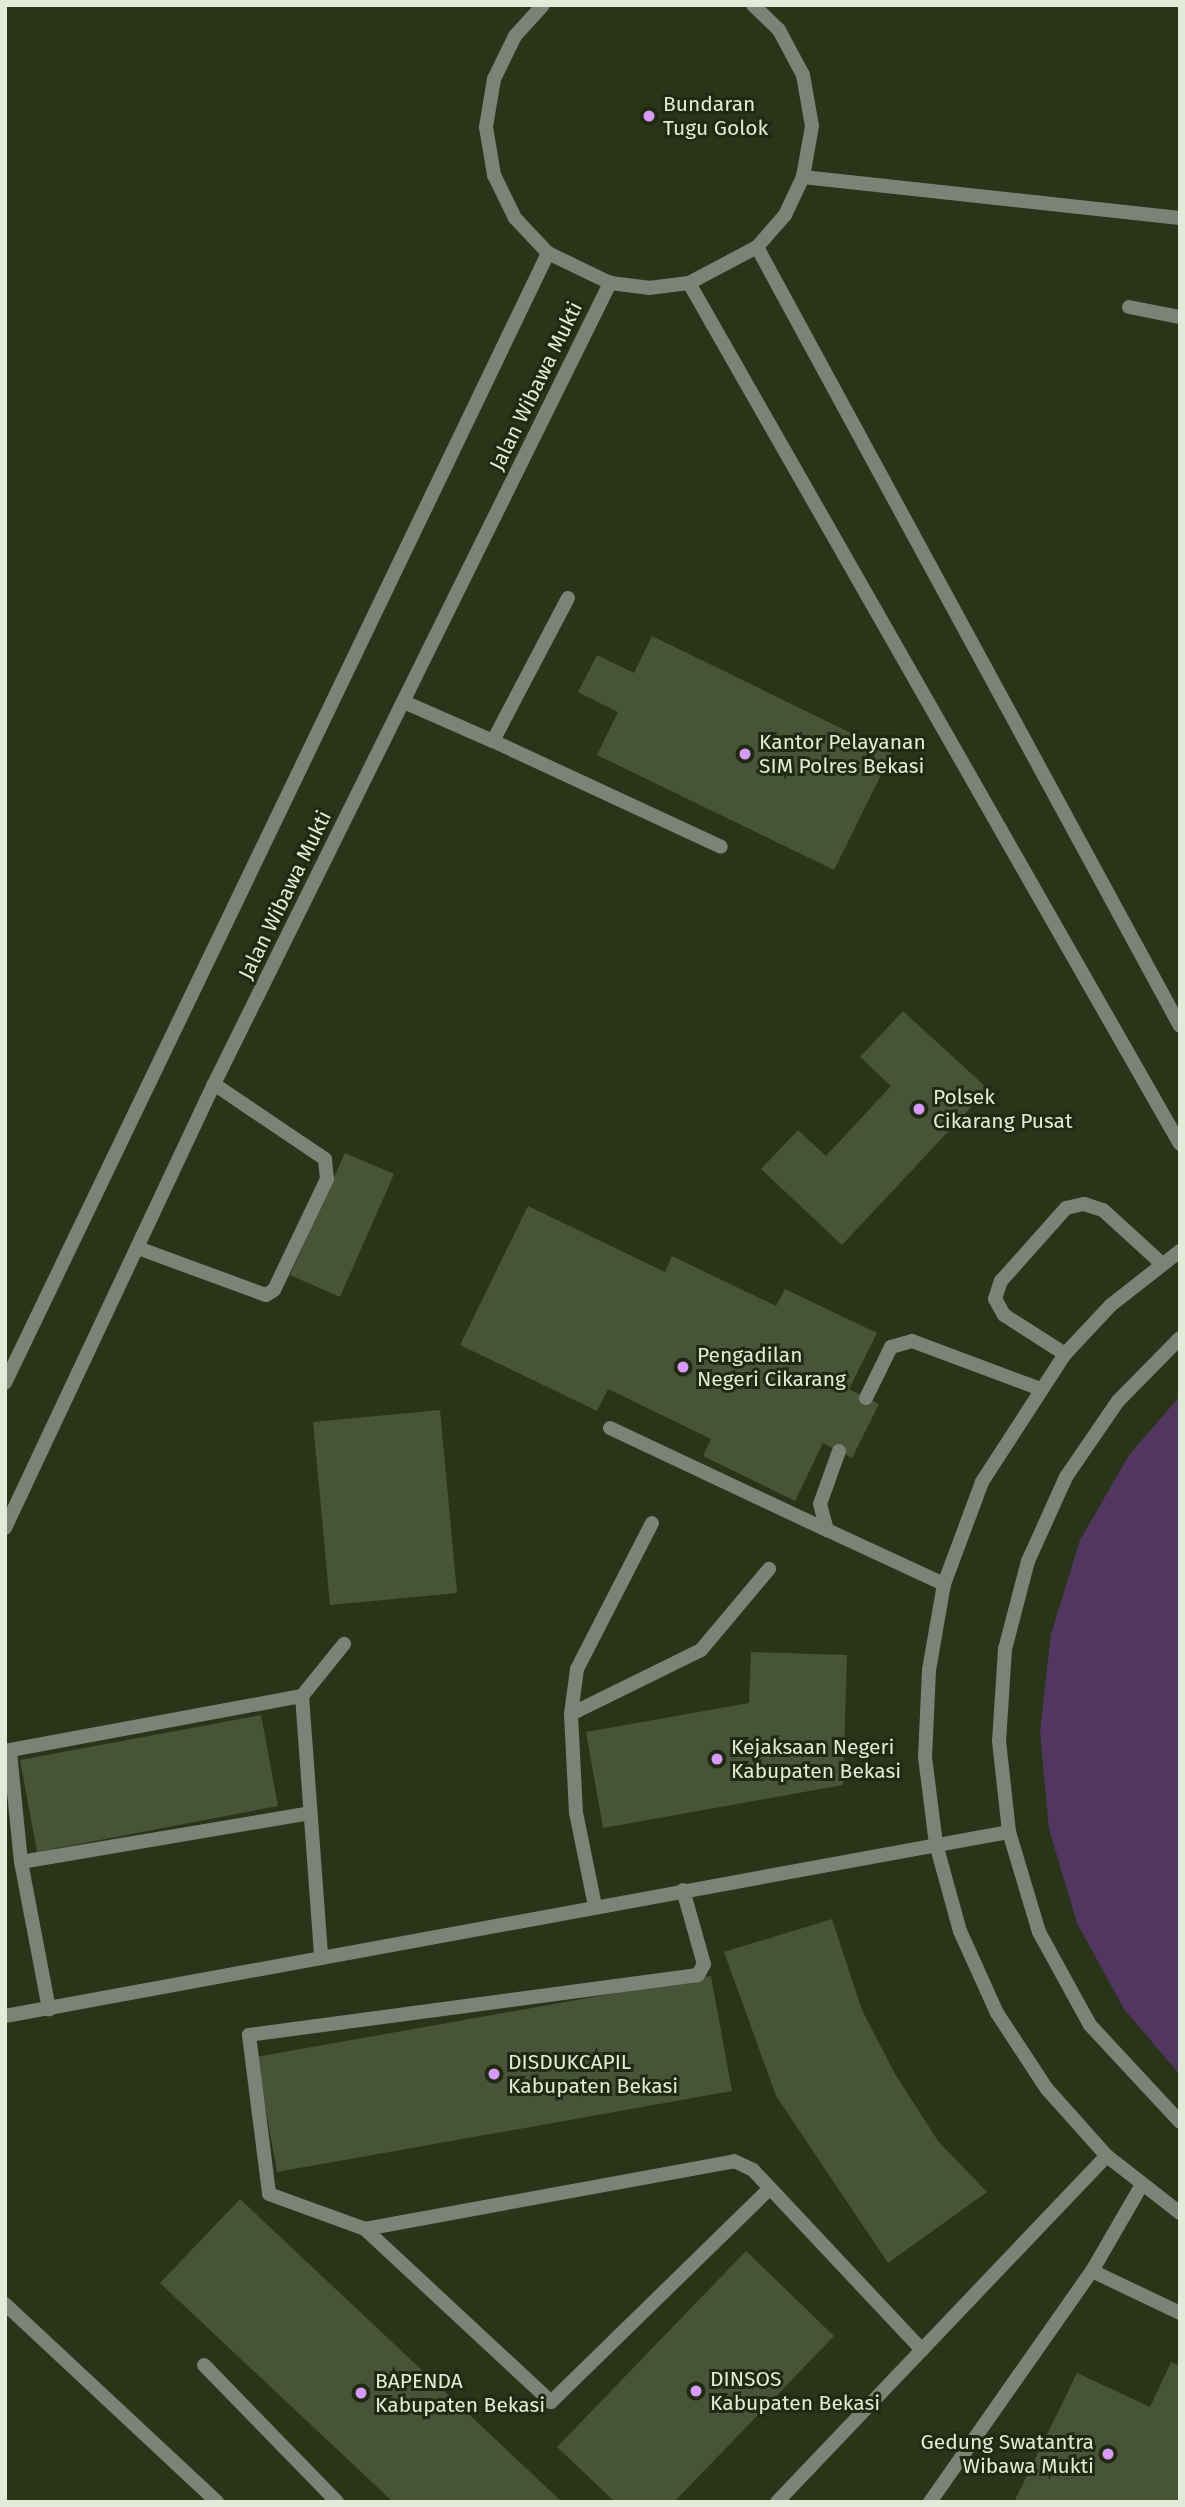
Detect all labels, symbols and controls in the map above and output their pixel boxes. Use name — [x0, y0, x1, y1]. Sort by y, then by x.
place label: Bundaran Tugu Golok — [663, 91, 768, 141]
marker: Bundaran Tugu Golok — [641, 108, 657, 124]
street label: Jalan Wibawa Mukti — [484, 298, 588, 474]
place label: Kantor Pelayanan SIM Polres Bekasi — [759, 729, 926, 779]
marker: Kantor Pelayanan SIM Polres Bekasi — [737, 746, 753, 762]
street label: Jalan Wibawa Mukti — [233, 807, 337, 983]
place label: Polsek Cikarang Pusat — [933, 1084, 1073, 1134]
marker: Polsek Cikarang Pusat — [911, 1101, 927, 1117]
place label: Pengadilan Negeri Cikarang — [697, 1342, 846, 1392]
marker: Pengadilan Negeri Cikarang — [675, 1359, 691, 1375]
place label: Kejaksaan Negeri Kabupaten Bekasi — [731, 1734, 901, 1784]
marker: Kejaksaan Negeri Kabupaten Bekasi — [709, 1751, 725, 1767]
place label: DISDUKCAPIL Kabupaten Bekasi — [508, 2049, 678, 2099]
marker: DISDUKCAPIL Kabupaten Bekasi — [486, 2066, 502, 2082]
place label: DINSOS Kabupaten Bekasi — [710, 2366, 880, 2416]
place label: BAPENDA Kabupaten Bekasi — [375, 2368, 545, 2418]
marker: DINSOS Kabupaten Bekasi — [688, 2383, 704, 2399]
marker: BAPENDA Kabupaten Bekasi — [353, 2385, 369, 2401]
place label: Gedung Swatantra Wibawa Mukti — [921, 2429, 1094, 2479]
marker: Gedung Swatantra Wibawa Mukti — [1100, 2446, 1116, 2462]

